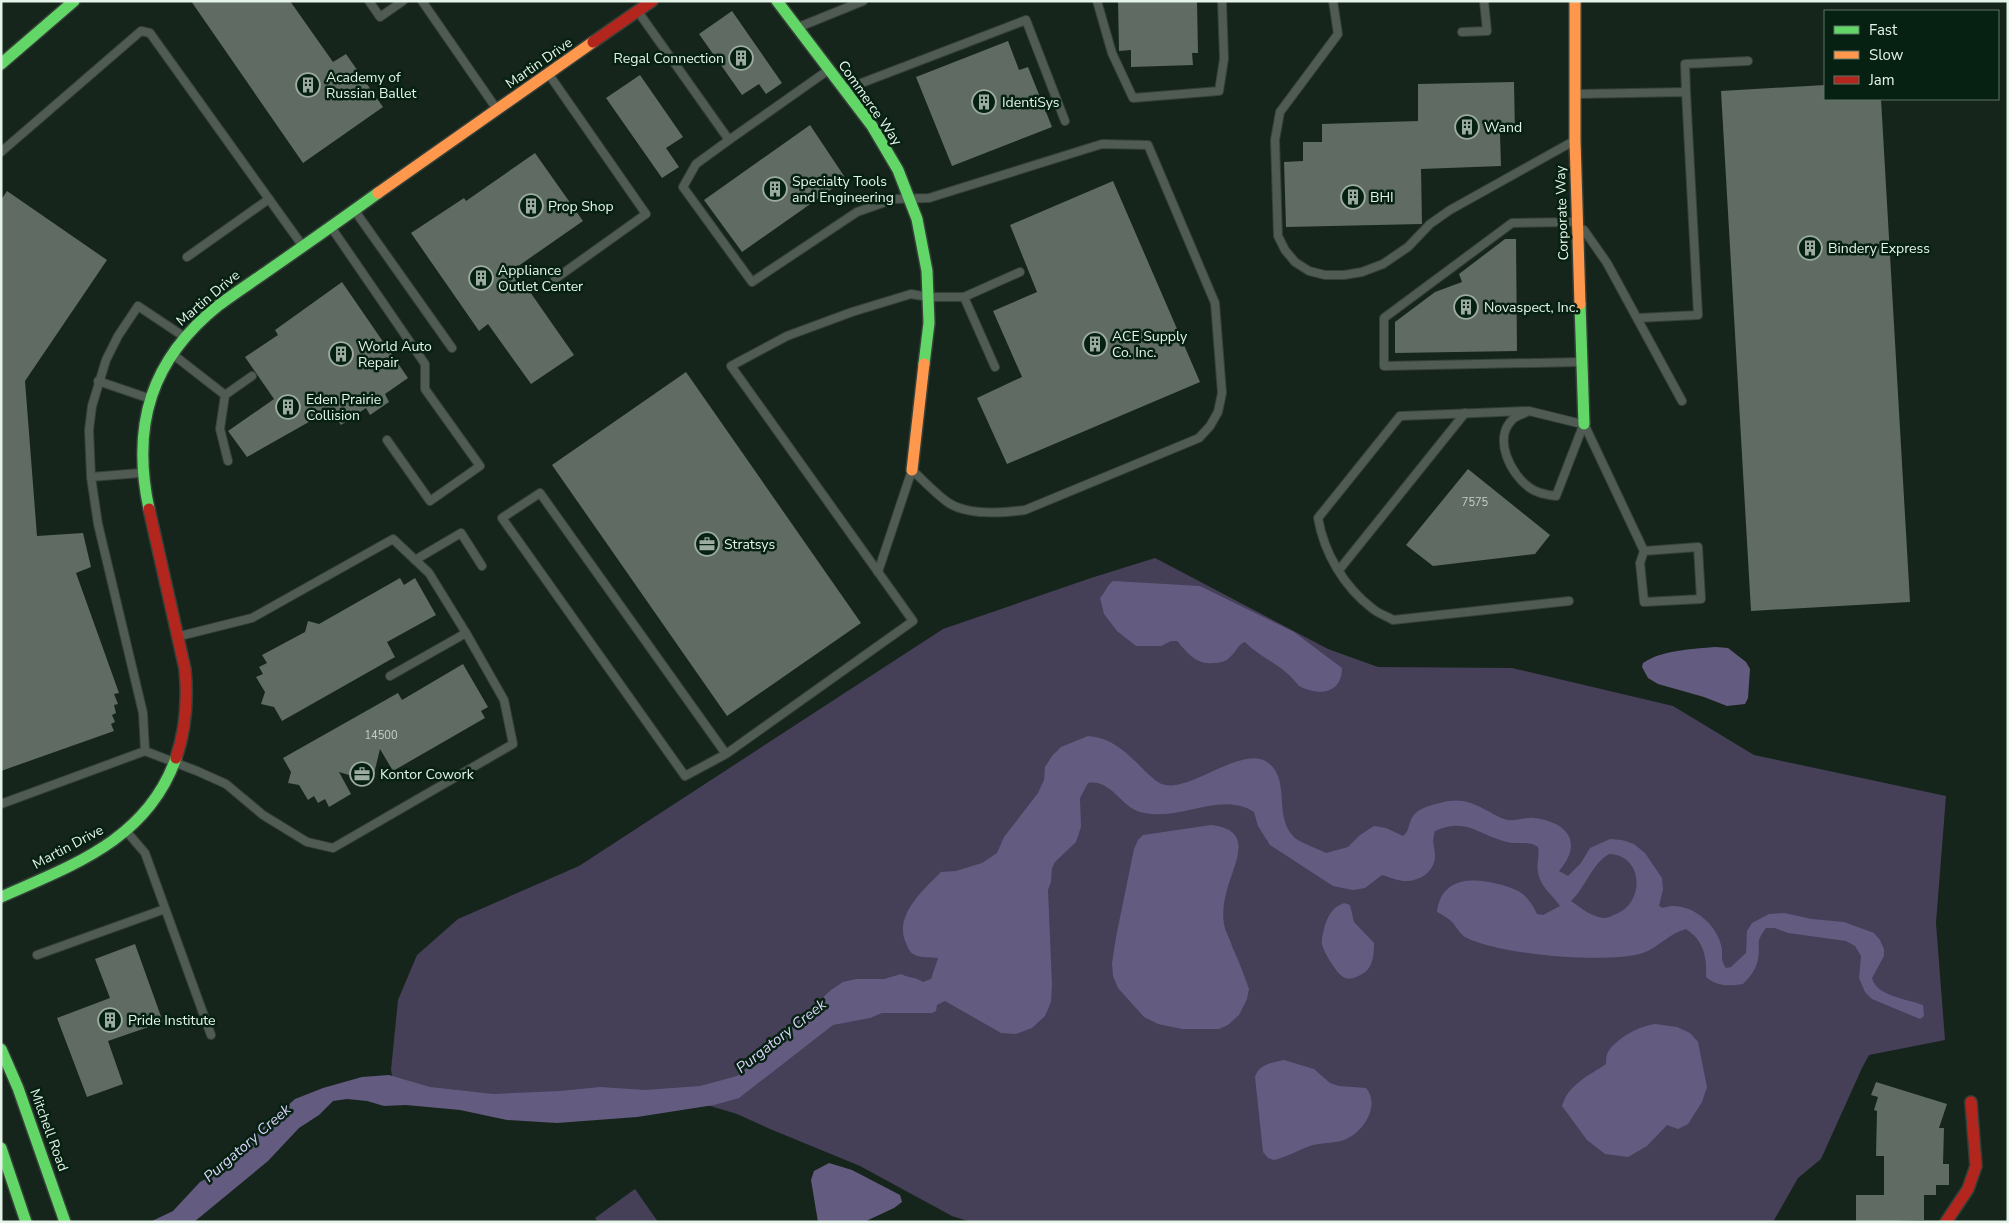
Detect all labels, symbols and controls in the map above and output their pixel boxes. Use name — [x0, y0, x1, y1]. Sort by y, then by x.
legend — [1824, 10, 1999, 100]
text: Fast — [1869, 20, 1898, 40]
street label: Martin Drive — [502, 33, 576, 93]
building icon: Regal Connection — [728, 45, 754, 71]
text: Slow — [1869, 45, 1904, 65]
place label: Regal Connection — [614, 49, 724, 68]
street label: Commerce Way — [834, 57, 907, 150]
place label: Academy of Russian Ballet — [326, 68, 416, 103]
text: Jam — [1868, 70, 1895, 90]
building icon: Academy of Russian Ballet — [295, 72, 321, 98]
building icon: IdentiSys — [971, 89, 997, 115]
place label: IdentiSys — [1002, 93, 1060, 112]
building icon: Wand — [1454, 114, 1480, 140]
place label: Wand — [1484, 118, 1522, 137]
street label: Corporate Way — [1551, 164, 1573, 261]
place label: Specialty Tools and Engineering — [792, 172, 894, 207]
building icon: Specialty Tools and Engineering — [762, 176, 788, 202]
building icon: BHI — [1340, 184, 1366, 210]
place label: BHI — [1370, 188, 1394, 207]
building icon: Prop Shop — [518, 193, 544, 219]
place label: Prop Shop — [548, 197, 614, 216]
building icon: Bindery Express — [1797, 235, 1823, 261]
place label: Bindery Express — [1828, 239, 1930, 258]
place label: Appliance Outlet Center — [498, 261, 583, 296]
building icon: Appliance Outlet Center — [468, 265, 494, 291]
street label: Martin Drive — [172, 266, 244, 330]
building icon: Novaspect, Inc. — [1453, 294, 1479, 320]
place label: Novaspect, Inc. — [1484, 298, 1579, 317]
place label: ACE Supply Co. Inc. — [1112, 327, 1188, 362]
building icon: ACE Supply Co. Inc. — [1082, 331, 1108, 357]
place label: World Auto Repair — [358, 337, 432, 372]
building icon: World Auto Repair — [328, 341, 354, 367]
place label: Eden Prairie Collision — [306, 390, 381, 425]
building icon: Eden Prairie Collision — [275, 394, 301, 420]
house number: 7575 — [1462, 495, 1489, 510]
office icon: Stratsys — [694, 531, 720, 557]
place label: Stratsys — [724, 535, 775, 554]
house number: 14500 — [365, 728, 398, 743]
office icon: Kontor Cowork — [349, 761, 375, 787]
place label: Kontor Cowork — [380, 765, 475, 784]
street label: Martin Drive — [29, 820, 107, 874]
water label: Purgatory Creek — [732, 994, 831, 1078]
building icon: Pride Institute — [97, 1007, 123, 1033]
place label: Pride Institute — [128, 1011, 216, 1030]
street label: Mitchell Road — [25, 1086, 73, 1174]
water label: Purgatory Creek — [199, 1099, 295, 1186]

